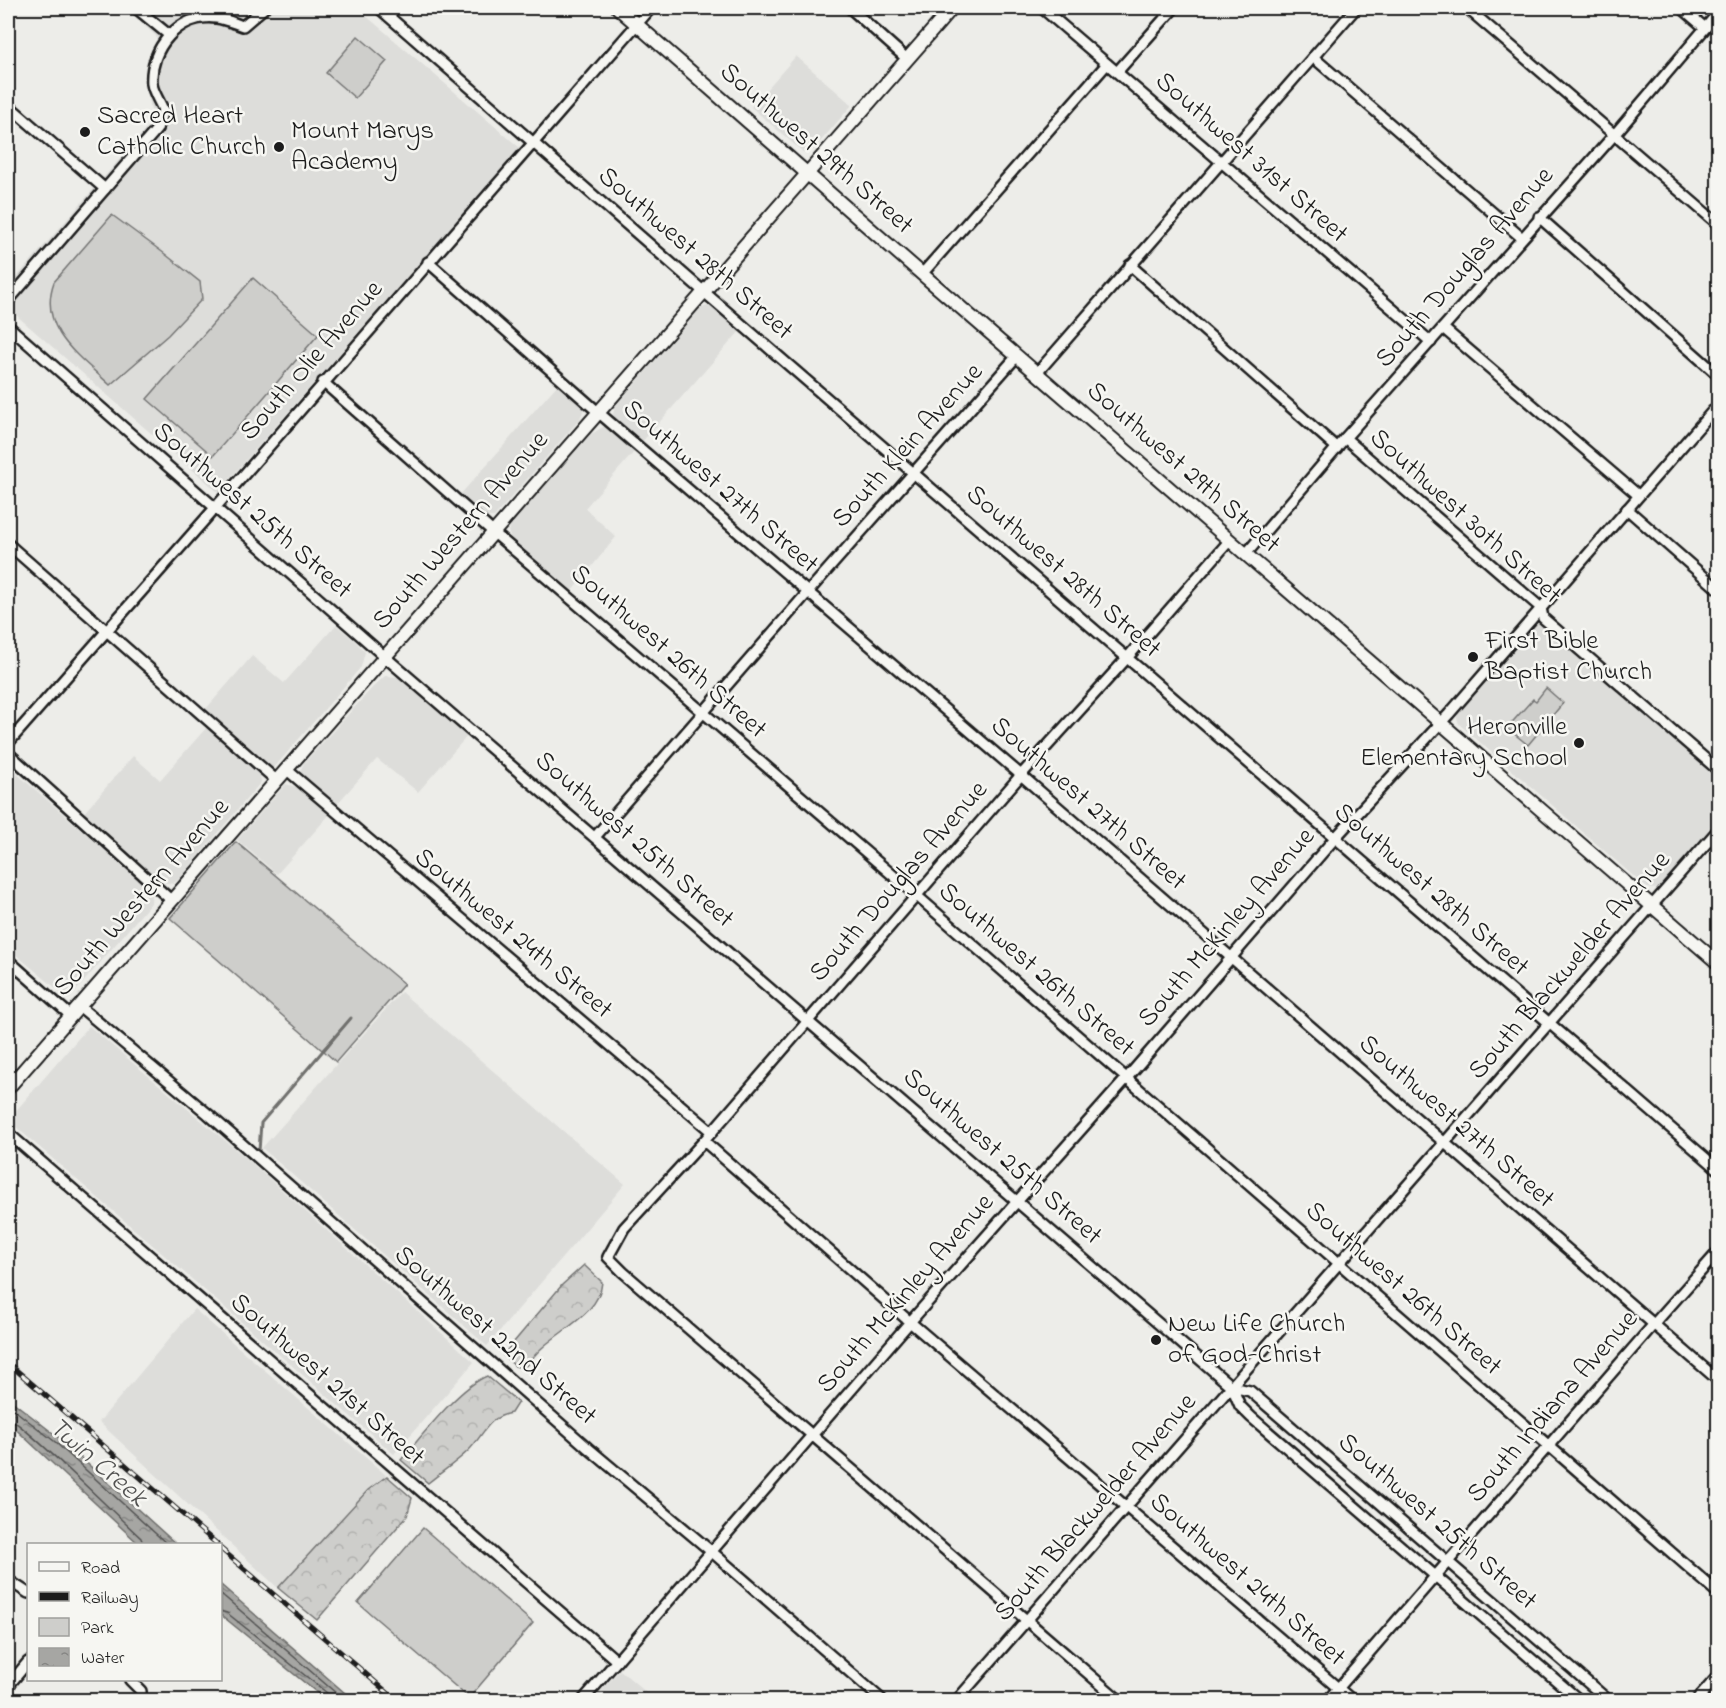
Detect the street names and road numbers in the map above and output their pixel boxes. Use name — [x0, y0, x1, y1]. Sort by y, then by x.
street label: Southwest 29th Street — [710, 54, 922, 244]
street label: Southwest 31st Street — [1146, 63, 1356, 253]
street label: Southwest 28th Street — [589, 158, 801, 350]
street label: South Douglas Avenue — [1366, 158, 1564, 377]
street label: South Olie Avenue — [231, 271, 394, 450]
street label: South Klein Avenue — [823, 354, 994, 537]
street label: Southwest 29th Street — [1077, 373, 1289, 563]
street label: Southwest 27th Street — [613, 391, 827, 583]
street label: Southwest 25th Street — [144, 413, 360, 609]
street label: Southwest 30th Street — [1360, 420, 1570, 614]
street label: South Western Avenue — [363, 422, 559, 639]
street label: Southwest 28th Street — [957, 476, 1169, 668]
street label: Southwest 26th Street — [561, 555, 775, 749]
street label: Southwest 27th Street — [981, 708, 1195, 900]
street label: Southwest 25th Street — [526, 742, 742, 938]
street label: South Douglas Avenue — [800, 772, 998, 991]
street label: South Western Avenue — [44, 789, 240, 1006]
street label: Southwest 28th Street — [1325, 794, 1537, 986]
street label: South McKinley Avenue — [1129, 819, 1326, 1037]
street label: Southwest 24th Street — [405, 839, 621, 1029]
street label: South Blackwelder Avenue — [1459, 842, 1681, 1089]
street label: Southwest 26th Street — [929, 873, 1143, 1067]
street label: Southwest 27th Street — [1349, 1026, 1563, 1218]
street label: Southwest 25th Street — [894, 1059, 1110, 1255]
street label: South McKinley Avenue — [808, 1185, 1005, 1403]
street label: Southwest 26th Street — [1296, 1192, 1510, 1386]
street label: Southwest 22nd Street — [385, 1237, 605, 1435]
street label: Southwest 21st Street — [221, 1284, 433, 1476]
street label: South Indiana Avenue — [1458, 1301, 1649, 1512]
street label: South Blackwelder Avenue — [985, 1384, 1207, 1631]
street label: Southwest 25th Street — [1329, 1424, 1545, 1620]
street label: Southwest 24th Street — [1140, 1484, 1354, 1676]

